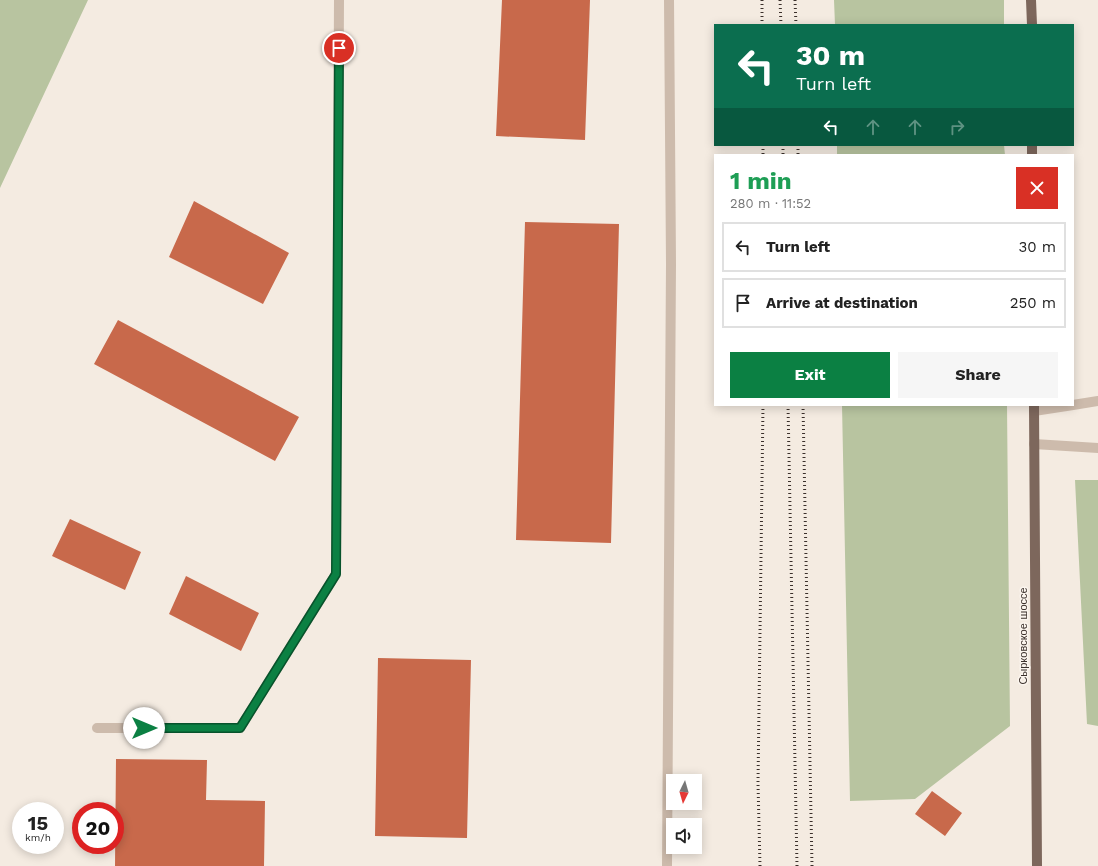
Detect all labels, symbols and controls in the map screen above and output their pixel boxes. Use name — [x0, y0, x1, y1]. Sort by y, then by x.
pin — [322, 31, 356, 65]
icon: arrive — [328, 37, 350, 59]
text: 30 m — [796, 39, 865, 72]
icon: left — [730, 40, 782, 92]
text: Turn left — [796, 73, 871, 94]
icon: left — [820, 116, 842, 138]
icon: ahead — [862, 116, 884, 138]
icon: ahead — [904, 116, 926, 138]
icon: right — [946, 116, 968, 138]
text: 1 min — [730, 167, 792, 195]
button: close — [1016, 167, 1058, 209]
text: 280 m · 11:52 — [730, 196, 811, 211]
icon: left — [732, 236, 754, 258]
text: Turn left — [766, 238, 830, 256]
text: 30 m — [1019, 238, 1056, 256]
icon: arrive — [732, 292, 754, 314]
text: Arrive at destination — [766, 294, 918, 312]
text: 250 m — [1010, 294, 1056, 312]
button: Exit — [730, 352, 890, 398]
button: Share — [898, 352, 1058, 398]
street label: Сырковское шоссе — [1017, 587, 1030, 685]
position arrow — [123, 707, 165, 749]
north arrow — [666, 774, 702, 810]
map controls — [666, 774, 702, 854]
speed limit sign: 20 — [72, 802, 124, 854]
text: 15 — [28, 811, 48, 835]
button: sound — [666, 818, 702, 854]
text: km/h — [25, 832, 51, 843]

